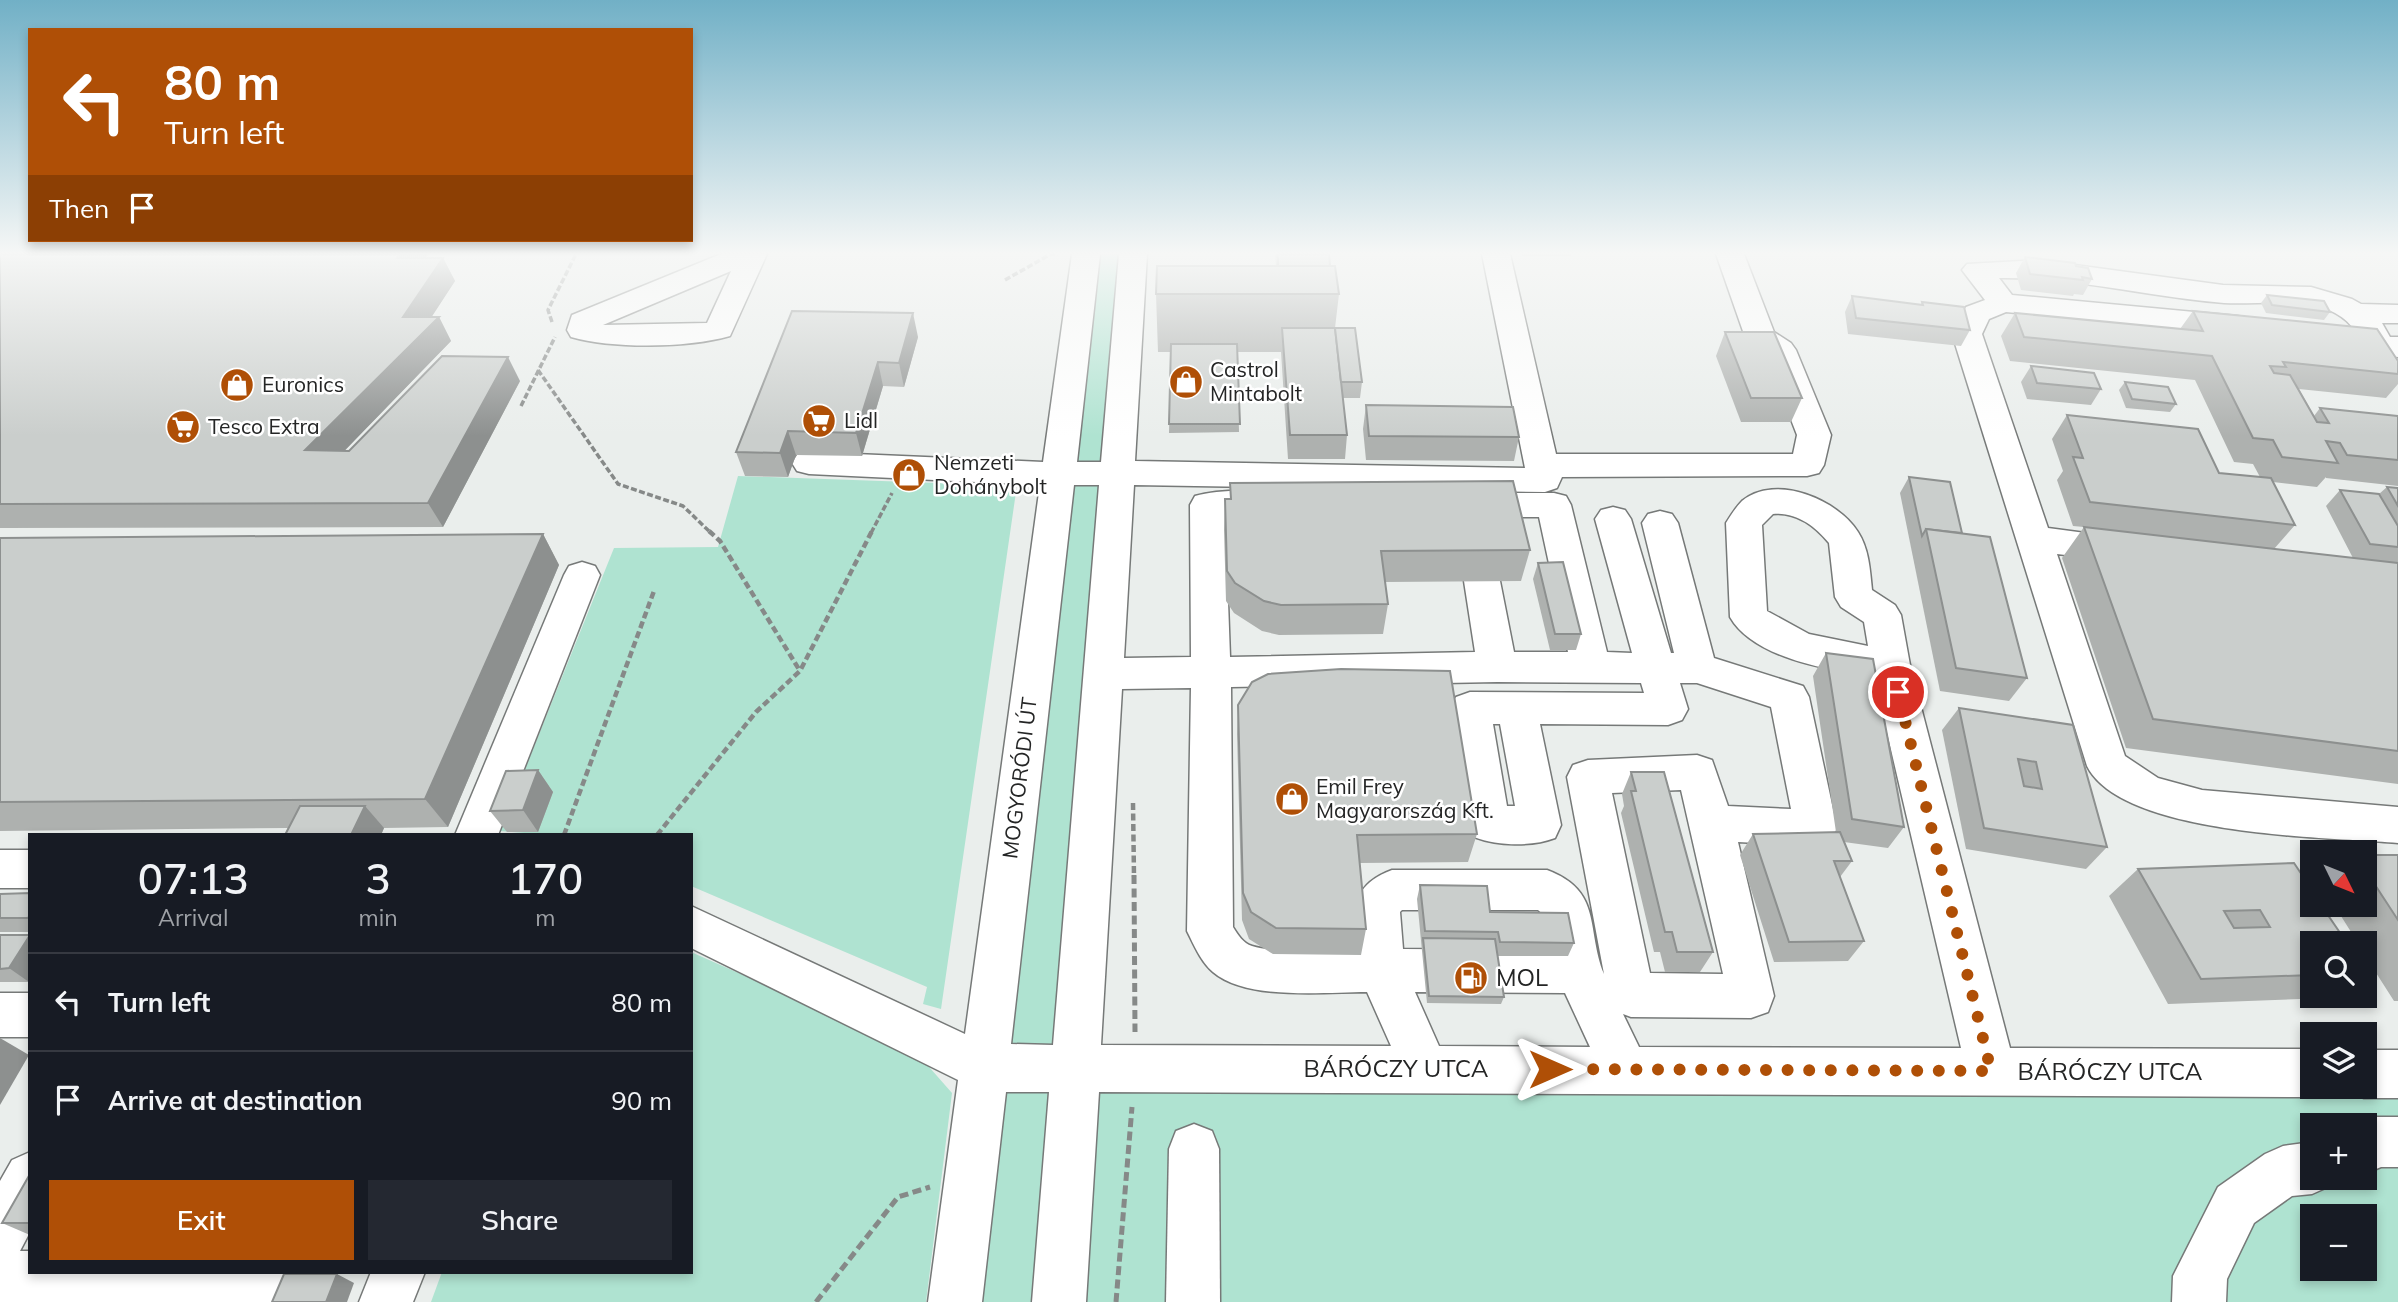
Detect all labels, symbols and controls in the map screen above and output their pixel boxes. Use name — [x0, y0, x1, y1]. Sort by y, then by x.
text: 80 m — [164, 51, 280, 112]
icon: left — [49, 56, 140, 147]
text: Turn left — [164, 112, 284, 152]
icon: arrive — [123, 189, 161, 227]
text: Then — [49, 192, 109, 225]
place label: Castrol Mintabolt — [1210, 356, 1302, 406]
shop icon: Castrol Mintabolt — [1167, 363, 1205, 401]
shop icon: Euronics — [218, 366, 256, 404]
place label: Euronics — [262, 371, 344, 397]
supermarket icon: Lidl — [800, 402, 838, 440]
place label: Lidl — [844, 407, 878, 433]
supermarket icon: Tesco Extra — [164, 408, 202, 446]
place label: Tesco Extra — [208, 413, 320, 439]
place label: Nemzeti Dohánybolt — [934, 449, 1047, 499]
shop icon: Nemzeti Dohánybolt — [890, 456, 928, 494]
pin — [1868, 662, 1928, 722]
icon: arrive — [1879, 673, 1917, 711]
street label: MOGYORÓDI ÚT — [996, 695, 1042, 860]
place label: Emil Frey Magyarország Kft. — [1316, 773, 1494, 823]
shop icon: Emil Frey Magyarország Kft. — [1273, 780, 1311, 818]
north arrow — [2300, 840, 2376, 917]
map controls — [2300, 840, 2377, 1281]
text: 07:13 — [138, 852, 249, 905]
text: 3 — [365, 852, 391, 905]
text: 170 — [508, 852, 583, 905]
text: Arrival — [158, 903, 228, 932]
text: min — [358, 903, 398, 932]
text: m — [535, 903, 555, 932]
button: search — [2300, 931, 2377, 1008]
fuel station icon: MOL — [1452, 959, 1490, 997]
place label: MOL — [1496, 962, 1548, 992]
icon: left — [49, 983, 87, 1021]
text: Turn left — [108, 986, 210, 1019]
text: 80 m — [611, 986, 672, 1019]
button: layers — [2300, 1022, 2377, 1099]
position arrow — [1513, 1032, 1587, 1106]
street label: BÁRÓCZY UTCA — [1304, 1053, 1489, 1083]
street label: BÁRÓCZY UTCA — [2018, 1056, 2203, 1086]
icon: arrive — [49, 1081, 87, 1119]
text: Arrive at destination — [108, 1084, 363, 1117]
text: 90 m — [611, 1084, 672, 1117]
button: + — [2300, 1113, 2377, 1190]
button: Exit — [49, 1180, 354, 1260]
button: Share — [368, 1180, 672, 1260]
button: − — [2300, 1204, 2377, 1281]

